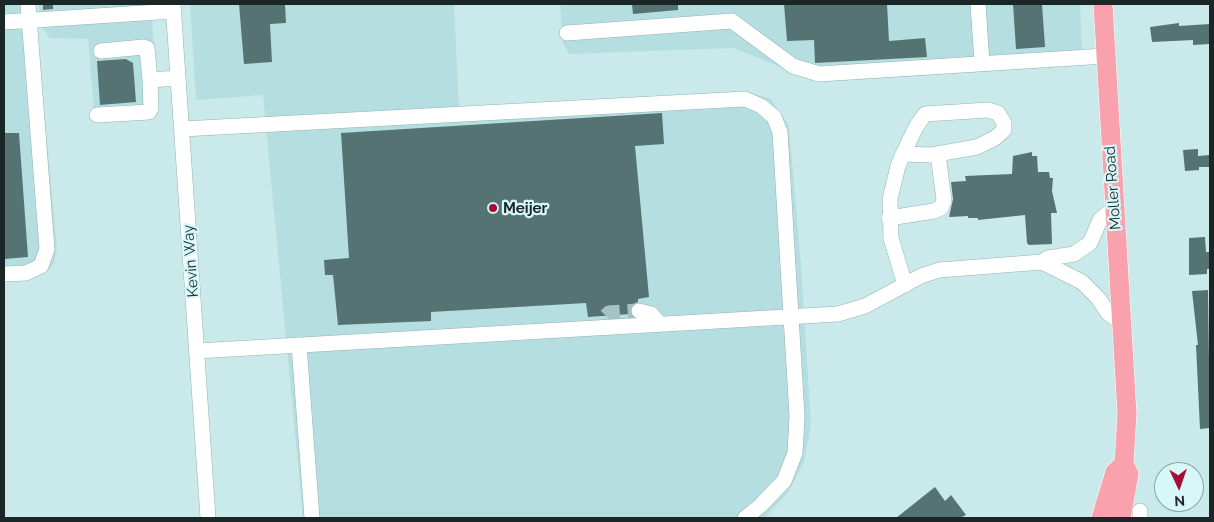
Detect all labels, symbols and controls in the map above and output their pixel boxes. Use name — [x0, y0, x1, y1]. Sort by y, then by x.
street label: Moller Road — [1101, 145, 1125, 231]
place label: Meijer — [503, 199, 547, 217]
marker: Meijer — [487, 202, 499, 214]
street label: Kevin Way — [179, 224, 203, 298]
north arrow — [1154, 462, 1204, 512]
text: N — [1174, 493, 1185, 509]

